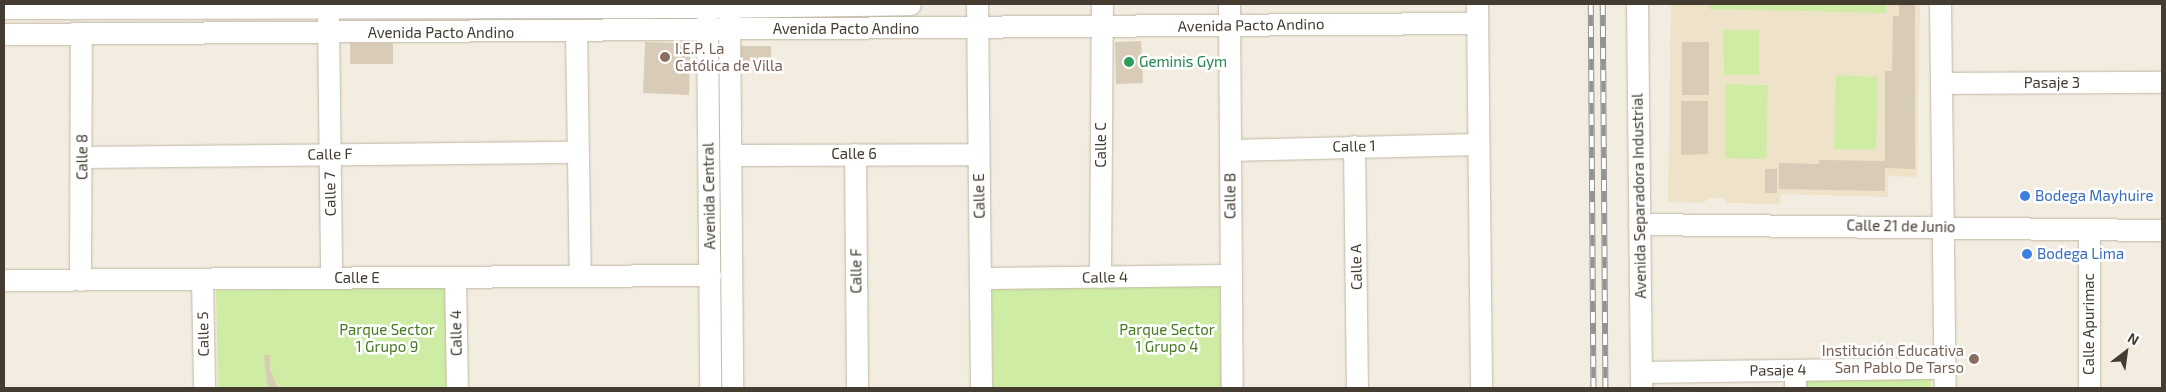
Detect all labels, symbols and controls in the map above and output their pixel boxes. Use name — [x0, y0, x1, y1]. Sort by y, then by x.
street label: Avenida Pacto Andino — [1177, 15, 1325, 35]
street label: Avenida Pacto Andino — [772, 20, 920, 38]
street label: Avenida Pacto Andino — [367, 24, 515, 42]
place label: I.E.P. La Católica de Villa — [675, 39, 783, 74]
marker: I.E.P. La Católica de Villa — [659, 51, 671, 63]
place label: Geminis Gym — [1139, 53, 1227, 71]
marker: Geminis Gym — [1123, 56, 1135, 68]
street label: Pasaje 3 — [2024, 74, 2080, 92]
street label: Avenida Separadora Industrial — [1628, 93, 1650, 299]
street label: Calle C — [1092, 122, 1110, 168]
street label: Calle 8 — [73, 134, 91, 180]
street label: Calle 1 — [1332, 137, 1376, 155]
street label: Avenida Central — [699, 142, 719, 250]
street label: Calle F — [307, 145, 353, 163]
street label: Calle 6 — [831, 145, 877, 163]
street label: Calle 7 — [321, 171, 339, 217]
street label: Calle E — [970, 173, 988, 219]
street label: Calle B — [1221, 173, 1239, 219]
place label: Bodega Mayhuire — [2035, 187, 2154, 205]
marker: Bodega Mayhuire — [2019, 190, 2031, 202]
street label: Calle 21 de Junio — [1846, 216, 1956, 236]
street label: Calle A — [1347, 244, 1365, 290]
place label: Bodega Lima — [2037, 245, 2124, 263]
street label: Calle F — [847, 248, 865, 294]
marker: Bodega Lima — [2021, 248, 2033, 260]
street label: Calle 4 — [1082, 268, 1128, 286]
street label: Calle E — [334, 269, 380, 287]
street label: Calle Apurimac — [2080, 273, 2098, 375]
street label: Calle 4 — [447, 310, 465, 356]
street label: Calle 5 — [194, 311, 212, 357]
park label: Parque Sector 1 Grupo 9 — [339, 320, 435, 355]
park label: Parque Sector 1 Grupo 4 — [1119, 320, 1215, 355]
north arrow — [2101, 327, 2151, 377]
text: N — [2125, 329, 2142, 348]
place label: Institución Educativa San Pablo De Tarso — [1822, 341, 1964, 376]
marker: Institución Educativa San Pablo De Tarso — [1968, 353, 1980, 365]
street label: Pasaje 4 — [1749, 361, 1807, 379]

